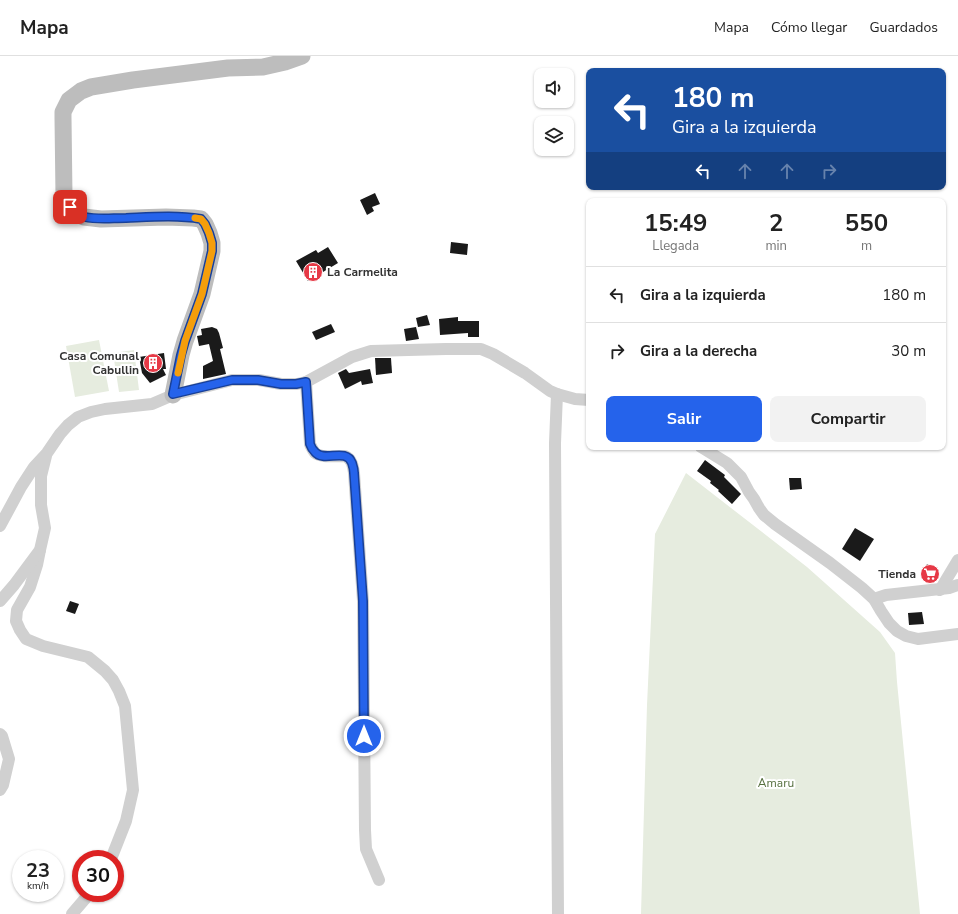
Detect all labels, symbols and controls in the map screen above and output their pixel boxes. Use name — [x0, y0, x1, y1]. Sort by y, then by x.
text: Mapa — [20, 15, 69, 41]
text: Mapa — [714, 18, 749, 37]
text: Cómo llegar — [771, 18, 847, 37]
text: Guardados — [869, 18, 938, 37]
map controls — [534, 68, 574, 156]
button: sound — [534, 68, 574, 108]
text: 180 m — [672, 79, 755, 117]
icon: left — [606, 84, 658, 136]
text: Gira a la izquierda — [672, 115, 816, 139]
button: layers — [534, 116, 574, 156]
icon: left — [692, 160, 714, 182]
icon: ahead — [734, 160, 756, 182]
icon: ahead — [776, 160, 798, 182]
icon: right — [818, 160, 840, 182]
pin — [53, 190, 87, 224]
icon: arrive — [59, 196, 81, 218]
text: 15:49 — [644, 207, 707, 239]
text: 2 — [769, 207, 783, 239]
text: 550 — [845, 207, 888, 239]
text: Llegada — [652, 237, 699, 255]
text: min — [765, 237, 787, 255]
text: m — [861, 237, 872, 255]
building icon: La Carmelita — [302, 261, 324, 283]
place label: La Carmelita — [327, 264, 398, 280]
icon: left — [606, 284, 628, 306]
text: Gira a la izquierda — [640, 285, 766, 305]
text: 180 m — [882, 285, 926, 305]
icon: right — [606, 340, 628, 362]
text: Gira a la derecha — [640, 341, 757, 361]
text: 30 m — [891, 341, 926, 361]
place label: Casa Comunal Cabullin — [59, 348, 139, 378]
building icon: Casa Comunal Cabullin — [142, 352, 164, 374]
button: Salir — [606, 396, 762, 442]
button: Compartir — [770, 396, 926, 442]
supermarket icon: Tienda — [919, 563, 941, 585]
place label: Tienda — [878, 566, 916, 582]
position arrow — [343, 715, 385, 757]
park label: Amaru — [758, 775, 794, 791]
speed limit sign: 30 — [72, 850, 124, 902]
text: 23 — [26, 857, 50, 884]
text: km/h — [27, 879, 49, 893]

